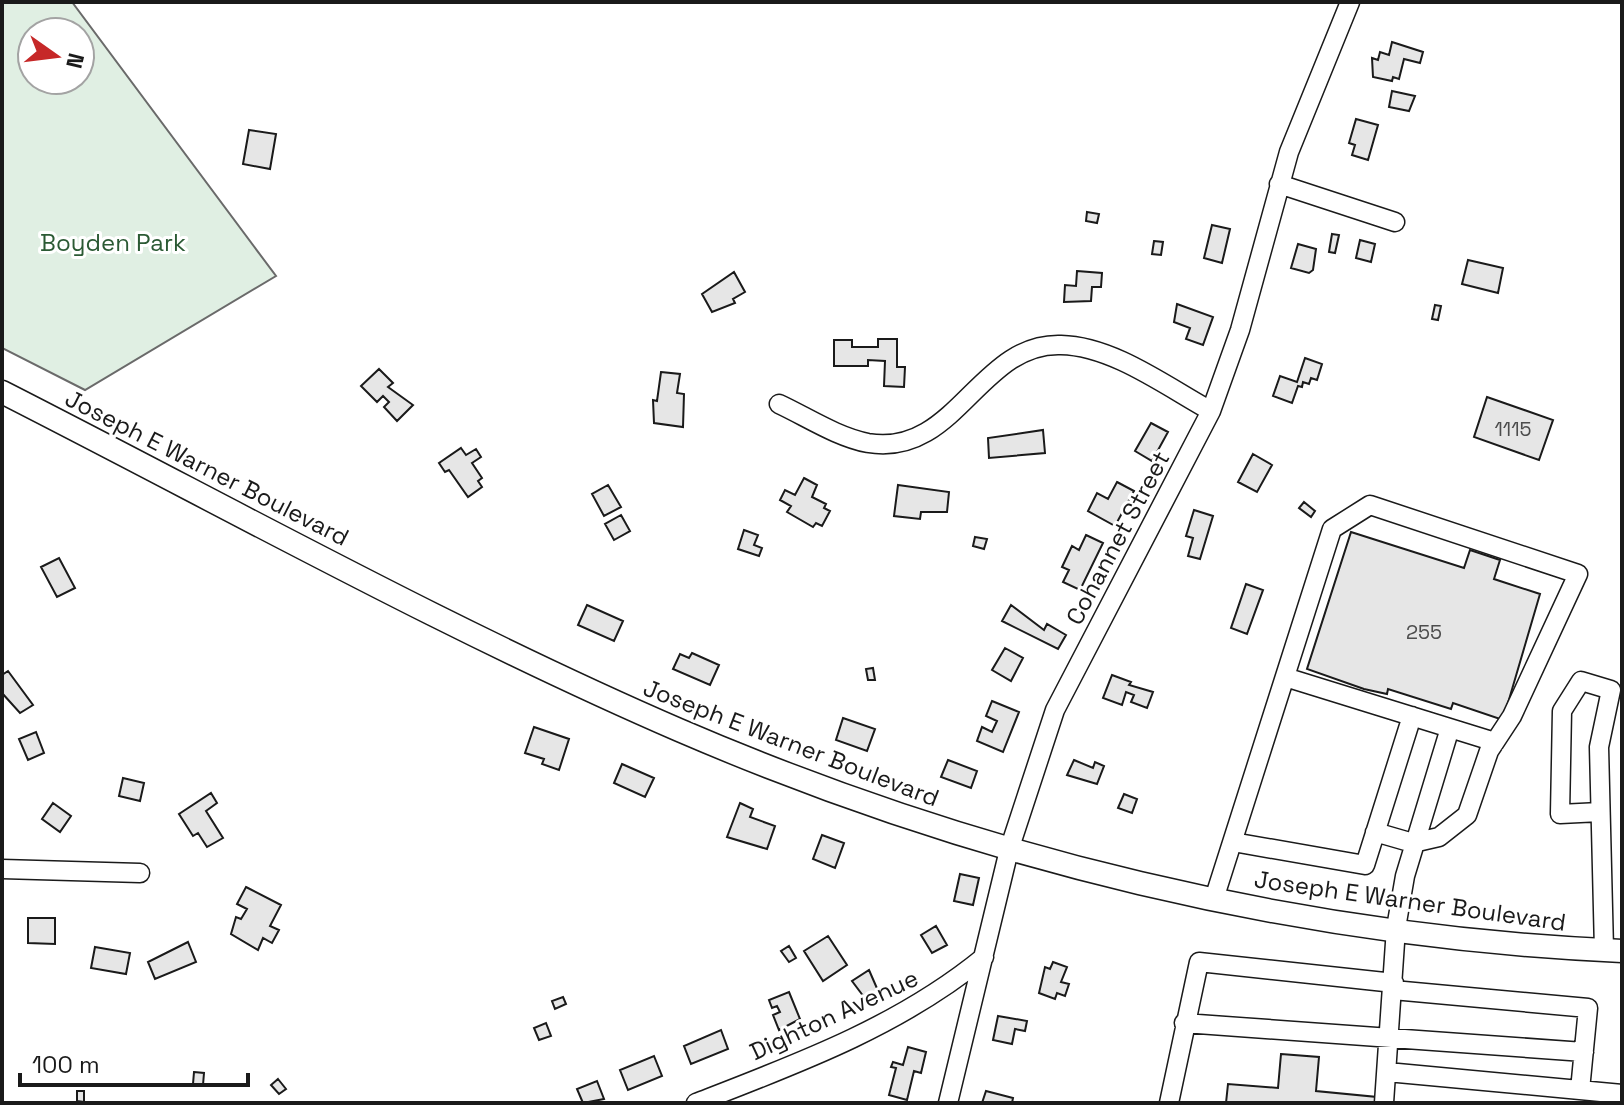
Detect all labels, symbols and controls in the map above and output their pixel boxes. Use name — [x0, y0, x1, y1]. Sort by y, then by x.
north arrow — [16, 16, 96, 96]
text: N — [60, 50, 91, 71]
park label: Boyden Park — [40, 227, 186, 258]
street label: Joseph E Warner Boulevard — [60, 382, 354, 553]
house number: 1115 — [1494, 416, 1532, 442]
street label: Cohannet Street — [1059, 446, 1176, 630]
house number: 255 — [1406, 619, 1442, 645]
street label: Joseph E Warner Boulevard — [639, 672, 943, 813]
street label: Joseph E Warner Boulevard — [1252, 863, 1568, 938]
street label: Dighton Avenue — [745, 962, 923, 1067]
scale bar — [20, 1037, 248, 1087]
text: 100 m — [32, 1049, 100, 1080]

